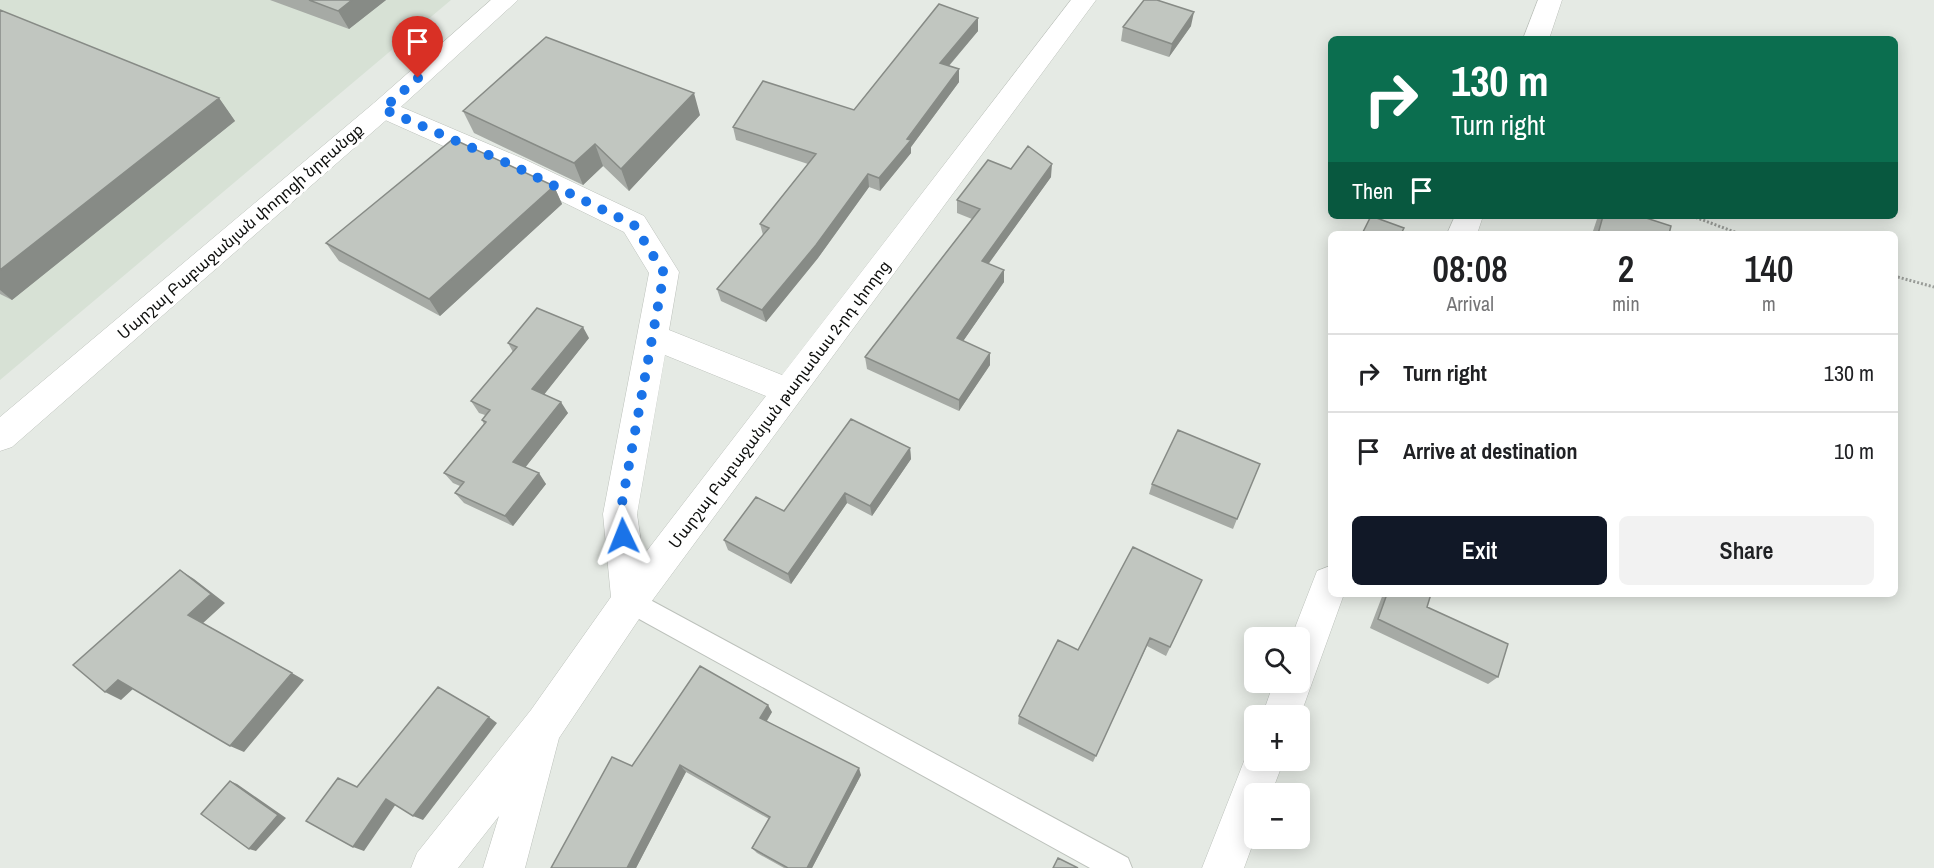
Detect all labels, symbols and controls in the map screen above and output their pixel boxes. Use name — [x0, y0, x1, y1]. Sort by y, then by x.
pin — [392, 16, 443, 78]
icon: arrive — [401, 25, 434, 58]
text: 130 m — [1451, 53, 1549, 109]
icon: right — [1352, 60, 1430, 138]
text: Turn right — [1451, 107, 1545, 143]
street label: Մարշալ Բաբաջանյան փողոցի նրբանցք — [112, 118, 368, 344]
icon: arrive — [1405, 174, 1438, 207]
text: Then — [1352, 176, 1393, 206]
text: 08:08 — [1433, 245, 1508, 293]
text: 2 — [1618, 245, 1634, 293]
text: 140 — [1744, 245, 1793, 293]
street label: Մարշալ Բաբաջանյան թաղամաս 2-րդ փողոց — [663, 255, 895, 553]
text: Arrival — [1446, 290, 1494, 317]
text: min — [1612, 290, 1640, 317]
text: m — [1762, 290, 1776, 317]
icon: right — [1352, 357, 1385, 390]
text: Turn right — [1403, 358, 1487, 388]
text: 130 m — [1824, 358, 1874, 388]
icon: arrive — [1352, 435, 1385, 468]
text: Arrive at destination — [1403, 436, 1577, 466]
text: 10 m — [1834, 436, 1874, 466]
position arrow — [591, 504, 655, 568]
button: Exit — [1352, 516, 1607, 585]
button: Share — [1619, 516, 1874, 585]
map controls — [1244, 627, 1310, 849]
button: search — [1244, 627, 1310, 693]
button: + — [1244, 705, 1310, 771]
button: − — [1244, 783, 1310, 849]

